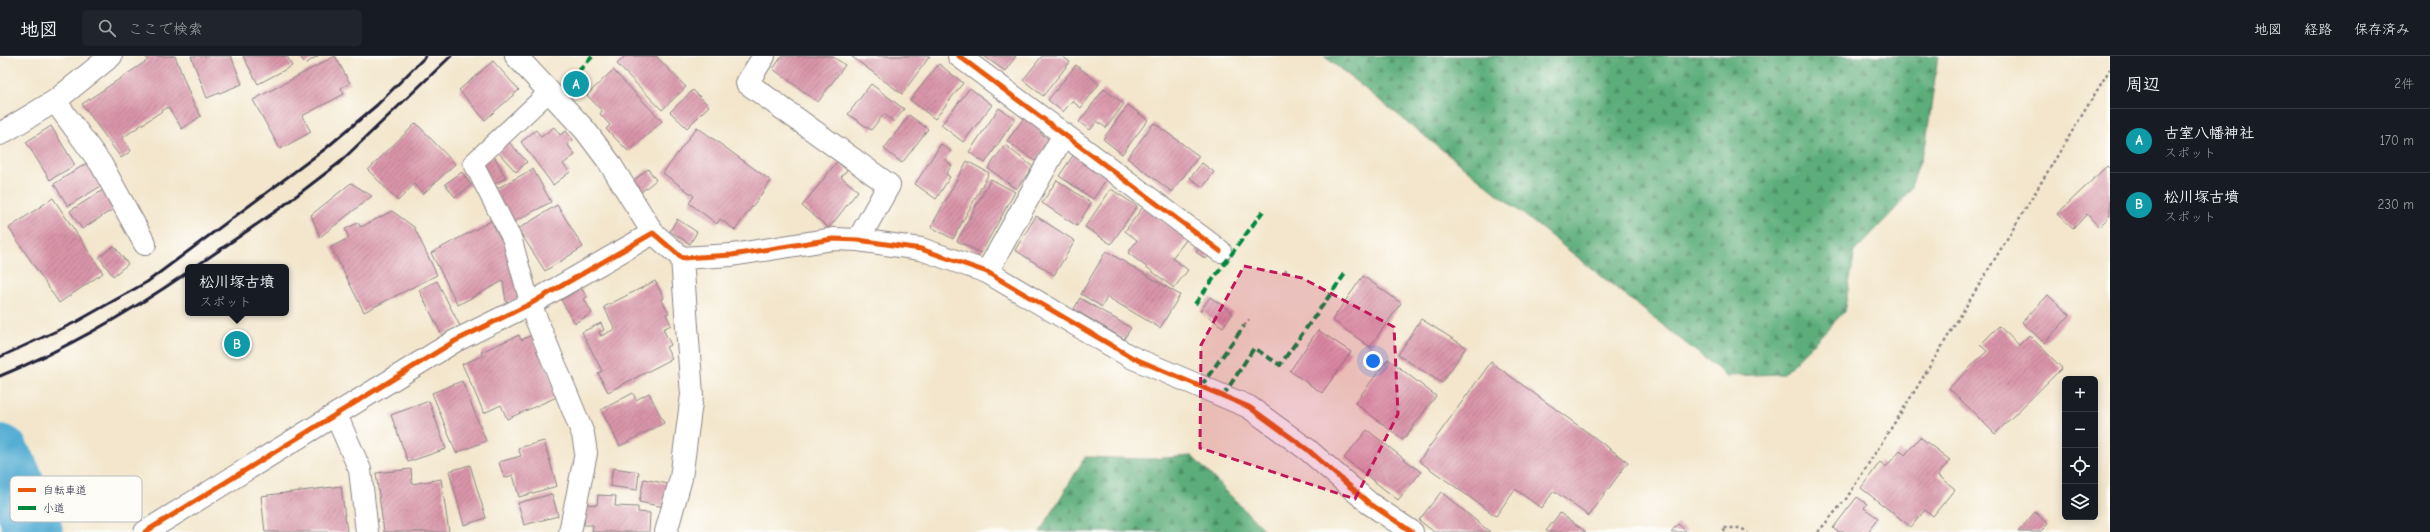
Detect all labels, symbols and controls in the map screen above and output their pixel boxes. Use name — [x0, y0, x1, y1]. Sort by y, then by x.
search box — [82, 10, 362, 46]
icon: search — [96, 17, 118, 39]
text: 地図 — [20, 19, 58, 41]
text: ここで検索 — [128, 20, 203, 38]
text: 地図 — [2254, 21, 2282, 38]
text: 経路 — [2304, 21, 2332, 38]
text: 保存済み — [2354, 21, 2410, 38]
pin: A — [563, 69, 589, 99]
text: 周辺 — [2126, 75, 2160, 94]
text: 2件 — [2394, 76, 2414, 91]
text: 古室八幡神社 — [2164, 124, 2254, 142]
text: A — [2135, 133, 2143, 148]
text: 170 m — [2380, 133, 2414, 148]
text: スポット — [2164, 145, 2216, 160]
text: 松川塚古墳 — [2164, 188, 2239, 206]
text: B — [2135, 197, 2143, 212]
text: 230 m — [2378, 197, 2414, 212]
text: スポット — [2164, 209, 2216, 224]
popup — [185, 264, 289, 316]
text: 松川塚古墳 — [199, 273, 275, 291]
text: スポット — [199, 294, 252, 309]
pin: B — [224, 329, 250, 359]
your location — [1363, 351, 1383, 371]
map controls — [2062, 376, 2098, 520]
button: + — [2062, 376, 2098, 412]
button: − — [2062, 412, 2098, 448]
button: locate — [2062, 448, 2098, 484]
legend — [10, 476, 142, 522]
text: 自転車道 — [43, 484, 87, 497]
button: layers — [2062, 484, 2098, 520]
text: 小道 — [43, 502, 65, 515]

